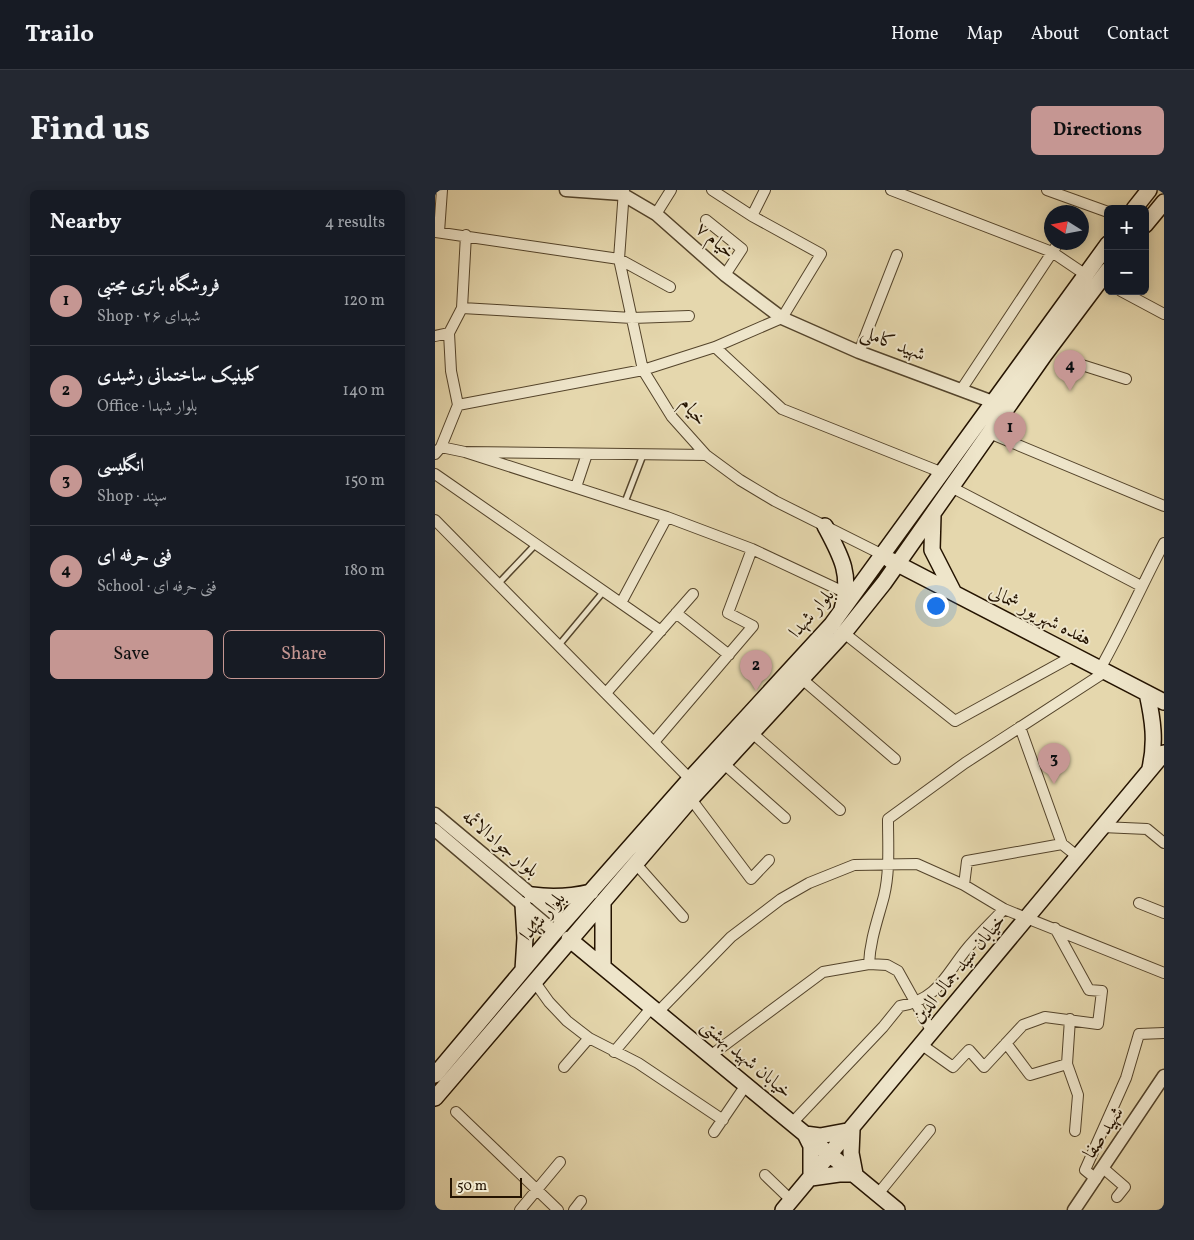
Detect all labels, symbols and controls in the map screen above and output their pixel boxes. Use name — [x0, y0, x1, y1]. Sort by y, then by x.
text: Trailo — [25, 18, 94, 52]
text: Home — [891, 22, 939, 47]
text: Map — [967, 22, 1003, 47]
text: About — [1031, 22, 1079, 47]
text: Contact — [1107, 22, 1169, 47]
text: Find us — [30, 106, 150, 154]
button: Directions — [1031, 106, 1164, 155]
north arrow — [1044, 205, 1089, 250]
map controls — [1104, 205, 1149, 295]
button: + — [1104, 205, 1149, 250]
text: Nearby — [50, 208, 121, 237]
text: 4 results — [325, 212, 385, 234]
street label: خیام ۷ — [688, 216, 740, 267]
button: − — [1104, 250, 1149, 295]
text: فروشگاه باتری مجتبی — [97, 273, 220, 299]
text: 1 — [63, 290, 69, 312]
text: 120 m — [343, 290, 385, 312]
text: Shop · شهدای ۲۶ — [97, 306, 201, 328]
street label: شهید کاملی — [857, 320, 929, 368]
pin: 4 — [1054, 350, 1086, 391]
text: کلینیک ساختمانی رشیدی — [97, 363, 261, 389]
text: 2 — [62, 380, 70, 402]
text: 140 m — [343, 380, 385, 402]
street label: خیام — [672, 392, 712, 433]
text: Office · بلوار شهدا — [97, 396, 197, 418]
pin: 1 — [994, 412, 1026, 453]
text: انگلیسی — [97, 453, 144, 479]
text: 3 — [62, 470, 70, 492]
text: 150 m — [344, 470, 385, 492]
text: Shop · سپند — [97, 486, 167, 508]
text: فنی حرفه ای — [97, 543, 172, 569]
text: 4 — [61, 560, 71, 582]
text: 180 m — [344, 560, 385, 582]
text: School · فنی حرفه ای — [97, 576, 217, 598]
street label: هفده شهریور شمالی — [984, 579, 1096, 653]
street label: بلوار شهدا — [783, 583, 841, 645]
your location — [923, 593, 949, 619]
button: Save — [50, 630, 213, 679]
button: Share — [223, 630, 385, 679]
pin: 2 — [740, 650, 772, 691]
pin: 3 — [1038, 743, 1070, 784]
street label: بلوار جوادالائمه — [456, 804, 544, 884]
street label: بلوار شهدا — [514, 886, 572, 948]
street label: خیابان سید جمال الدین — [906, 909, 1012, 1029]
street label: خیابان شهید بهشتی — [695, 1013, 797, 1105]
street label: شهید صفا — [1077, 1102, 1131, 1164]
scale bar — [450, 1175, 523, 1198]
text: 50 m — [457, 1177, 487, 1196]

